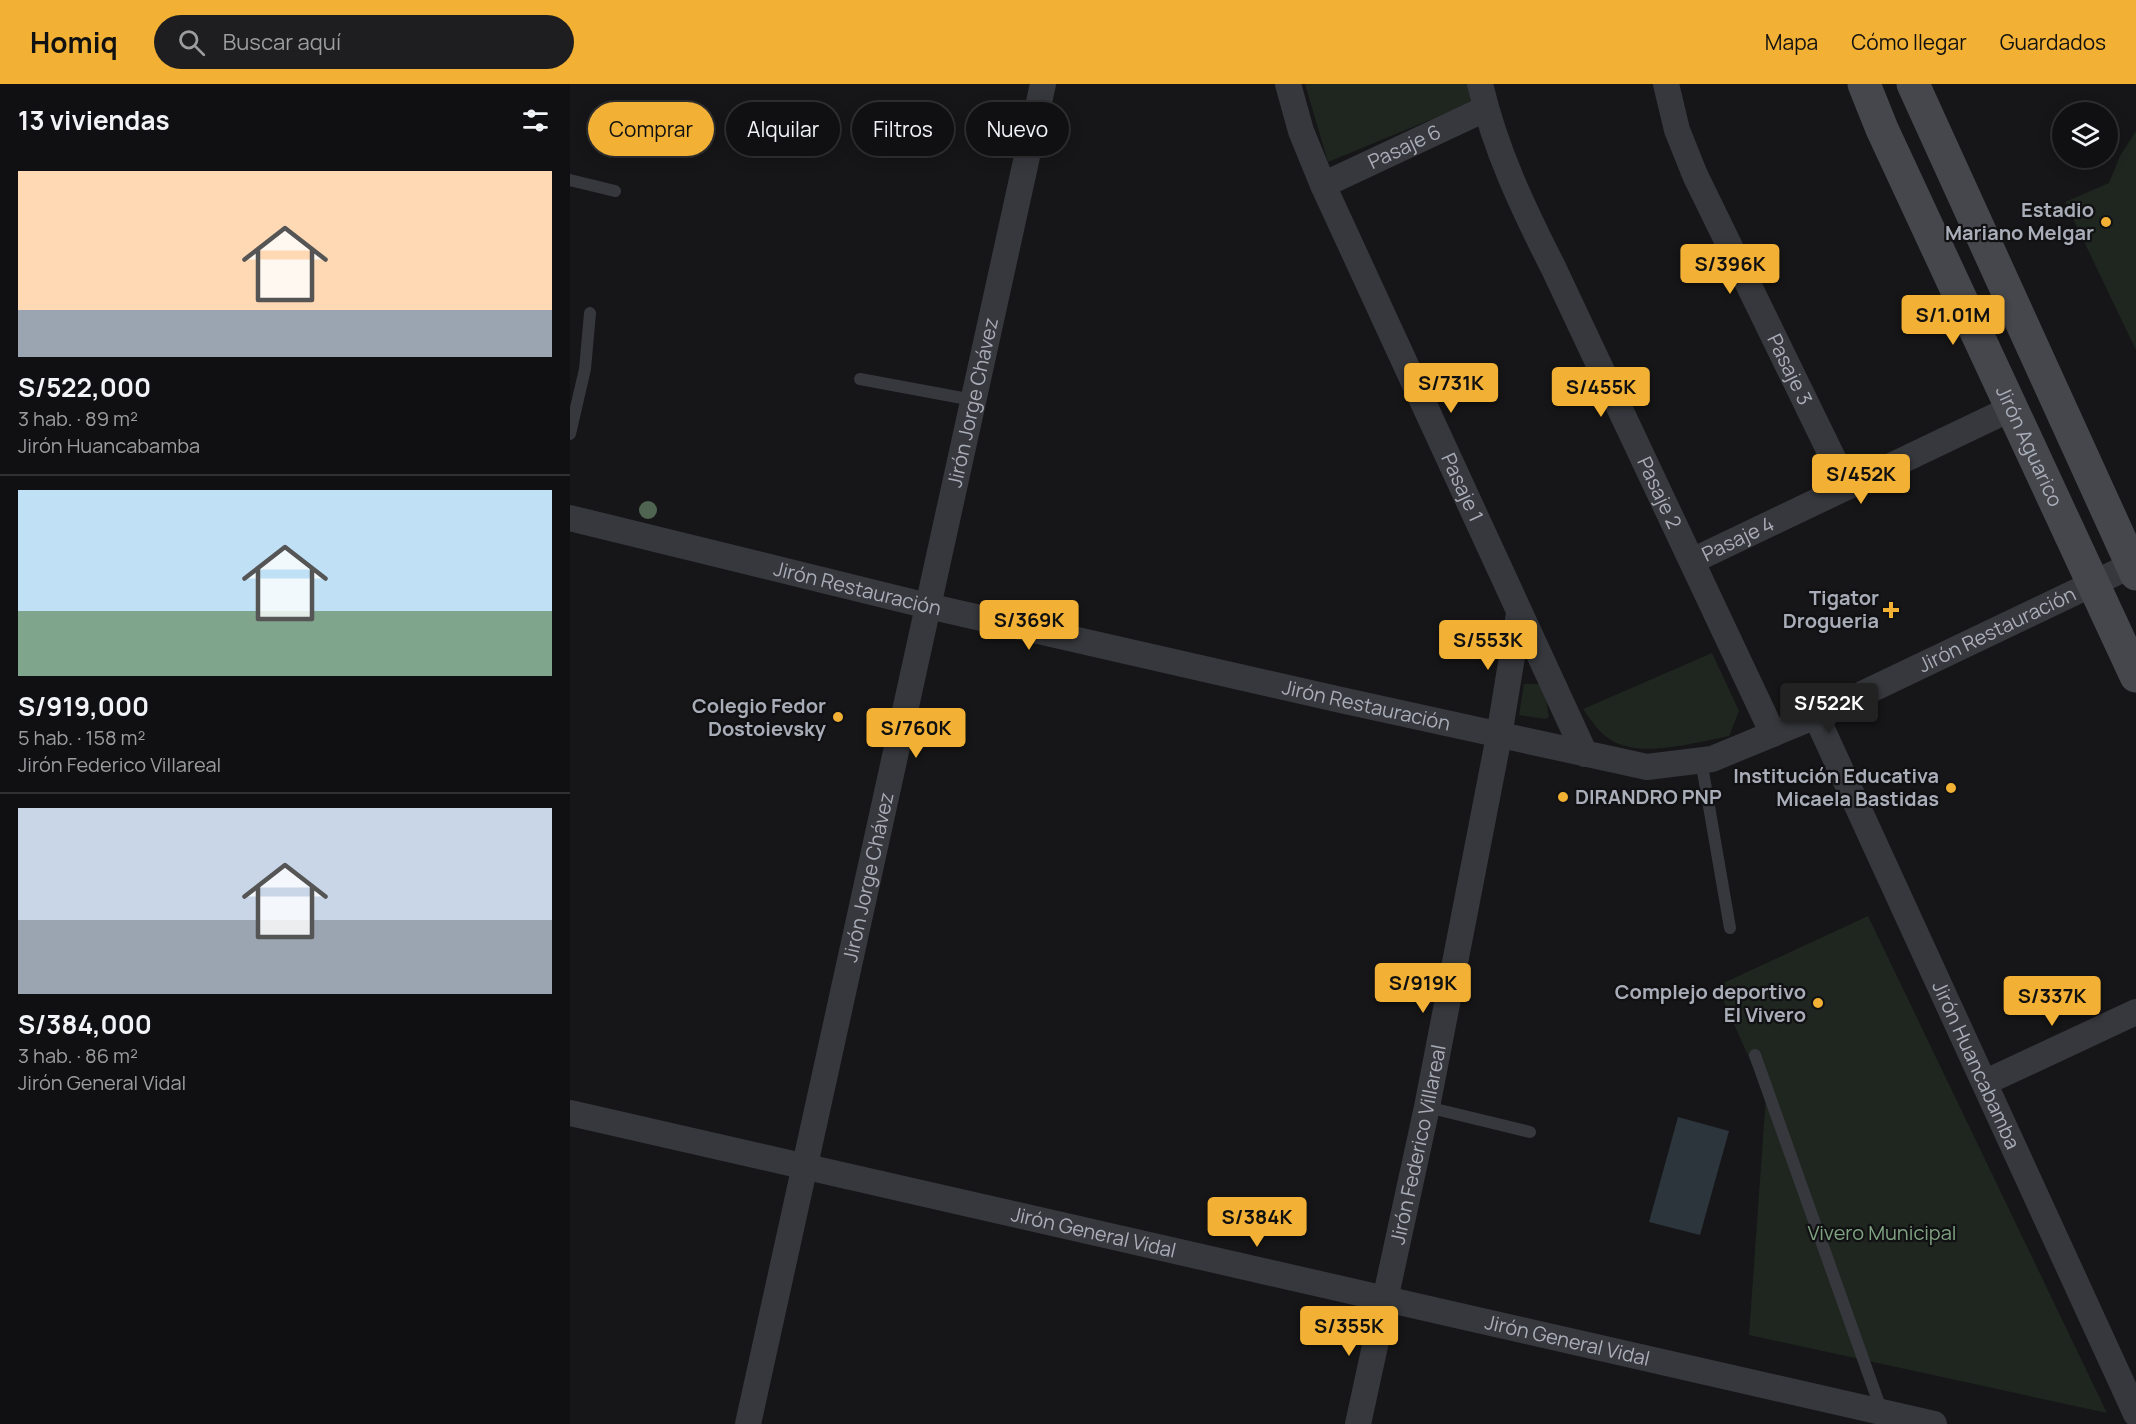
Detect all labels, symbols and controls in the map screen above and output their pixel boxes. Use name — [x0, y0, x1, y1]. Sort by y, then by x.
search box — [154, 15, 574, 69]
text: Homiq — [30, 23, 118, 61]
icon: search — [175, 26, 208, 59]
text: Buscar aquí — [223, 27, 341, 57]
text: Mapa — [1765, 28, 1818, 56]
text: Cómo llegar — [1851, 28, 1967, 56]
text: Guardados — [2000, 28, 2106, 56]
text: 13 viviendas — [18, 102, 169, 138]
chip: Comprar — [588, 102, 714, 156]
chip: Alquilar — [726, 102, 840, 156]
chip: Filtros — [852, 102, 954, 156]
chip: Nuevo — [966, 102, 1069, 156]
map controls — [2052, 102, 2118, 168]
button: layers — [2052, 102, 2118, 168]
icon: filters — [519, 104, 552, 137]
street label: Pasaje 6 — [1363, 118, 1445, 175]
place label: Estadio Mariano Melgar — [1945, 196, 2094, 246]
icon: home — [231, 210, 339, 318]
marker: Estadio Mariano Melgar — [2099, 215, 2113, 229]
pin: S/396K — [1681, 244, 1779, 295]
text: S/396K — [1694, 250, 1766, 277]
pin: S/1.01M — [1898, 295, 2008, 346]
text: S/1.01M — [1916, 301, 1990, 328]
street label: Jirón Jorge Chávez — [941, 315, 1004, 490]
street label: Pasaje 3 — [1761, 329, 1819, 409]
pin: S/731K — [1402, 363, 1500, 414]
pin: S/455K — [1552, 367, 1650, 418]
text: S/522,000 — [18, 369, 151, 405]
text: S/731K — [1418, 369, 1484, 396]
text: S/455K — [1566, 373, 1636, 400]
street label: Jirón Aguarico — [1990, 381, 2070, 511]
text: 3 hab. · 89 m² — [18, 405, 138, 432]
text: Jirón Huancabamba — [18, 432, 200, 459]
street label: Pasaje 1 — [1435, 448, 1490, 526]
street label: Pasaje 2 — [1631, 452, 1688, 533]
pin: S/452K — [1812, 454, 1910, 505]
text: S/452K — [1826, 460, 1896, 487]
street label: Pasaje 4 — [1697, 510, 1778, 567]
icon: home — [231, 529, 339, 637]
street label: Jirón Restauración — [771, 555, 944, 622]
street label: Jirón Restauración — [1913, 580, 2080, 678]
place label: Tigator Drogueria — [1783, 584, 1879, 634]
pin: S/369K — [980, 600, 1078, 651]
marker: Tigator Drogueria — [1884, 603, 1898, 617]
text: S/369K — [994, 606, 1064, 633]
pin: S/553K — [1439, 620, 1537, 671]
text: S/553K — [1453, 626, 1523, 653]
street label: Jirón Restauración — [1280, 673, 1453, 737]
pin: S/522K — [1780, 683, 1878, 734]
text: S/919,000 — [18, 688, 149, 724]
text: S/522K — [1794, 689, 1864, 716]
place label: Colegio Fedor Dostoievsky — [692, 692, 827, 742]
pin: S/760K — [867, 708, 965, 759]
marker: Colegio Fedor Dostoievsky — [831, 710, 845, 724]
text: S/760K — [880, 714, 952, 741]
text: 5 hab. · 158 m² — [18, 724, 146, 751]
text: Jirón Federico Villareal — [18, 751, 221, 778]
place label: Institución Educativa Micaela Bastidas — [1733, 762, 1939, 812]
marker: Institución Educativa Micaela Bastidas — [1944, 781, 1958, 795]
place label: DIRANDRO PNP — [1575, 783, 1722, 810]
street label: Jirón Jorge Chávez — [836, 790, 900, 964]
marker: DIRANDRO PNP — [1556, 790, 1570, 804]
icon: home — [231, 847, 339, 955]
pin: S/919K — [1374, 963, 1472, 1014]
text: S/919K — [1389, 969, 1457, 996]
street label: Jirón Huancabamba — [1926, 976, 2027, 1153]
pin: S/337K — [2003, 976, 2101, 1027]
place label: Complejo deportivo El Vivero — [1615, 978, 1806, 1028]
text: S/337K — [2018, 982, 2086, 1009]
marker: Complejo deportivo El Vivero — [1811, 996, 1825, 1010]
text: S/384,000 — [18, 1006, 152, 1042]
text: 3 hab. · 86 m² — [18, 1042, 138, 1069]
street label: Jirón Federico Villareal — [1384, 1042, 1452, 1247]
text: Jirón General Vidal — [18, 1069, 186, 1096]
pin: S/384K — [1208, 1197, 1306, 1248]
street label: Jirón General Vidal — [1009, 1200, 1179, 1264]
text: S/384K — [1222, 1203, 1292, 1230]
park label: Vivero Municipal — [1808, 1219, 1956, 1246]
pin: S/355K — [1300, 1306, 1398, 1357]
street label: Jirón General Vidal — [1482, 1308, 1653, 1372]
text: S/355K — [1314, 1312, 1384, 1339]

